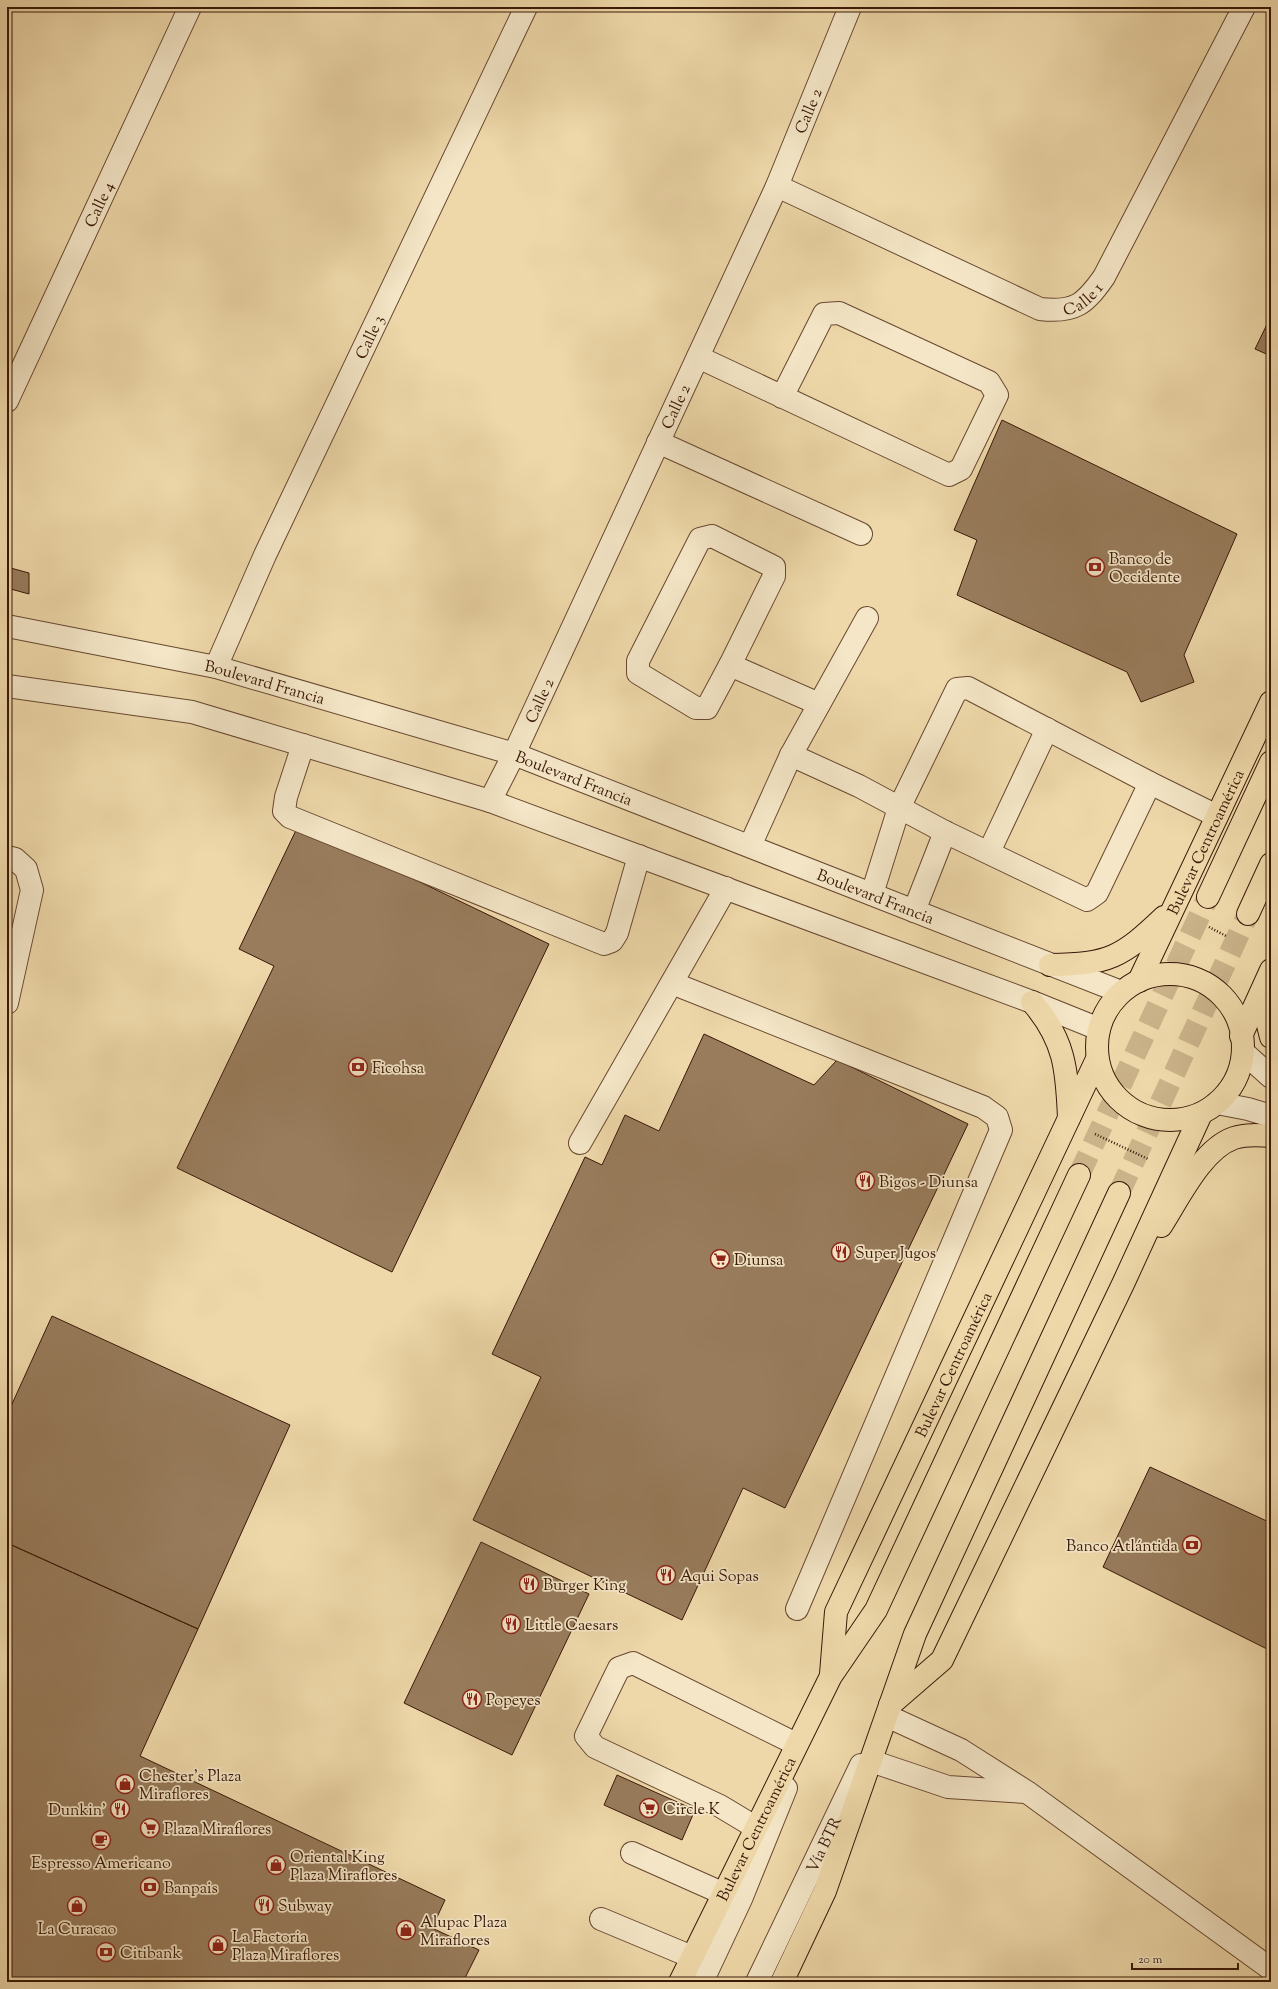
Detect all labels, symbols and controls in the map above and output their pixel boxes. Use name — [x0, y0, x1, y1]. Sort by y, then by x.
street label: Calle 2 — [790, 85, 830, 138]
street label: Calle 4 — [80, 179, 121, 232]
street label: Calle 1 — [1061, 278, 1110, 323]
street label: Calle 3 — [351, 312, 392, 364]
street label: Calle 2 — [657, 381, 698, 434]
place label: Banco de Occidente — [1109, 549, 1180, 590]
bank icon: Banco de Occidente — [1084, 556, 1106, 578]
street label: Boulevard Francia — [202, 656, 328, 712]
street label: Calle 2 — [521, 675, 562, 728]
street label: Boulevard Francia — [511, 747, 636, 813]
street label: Bulevar Centroamérica — [1163, 766, 1252, 919]
street label: Boulevard Francia — [813, 865, 937, 932]
bank icon: Ficohsa — [347, 1056, 369, 1078]
place label: Ficohsa — [372, 1058, 425, 1081]
restaurant icon: Bigos - Diunsa — [854, 1170, 876, 1192]
place label: Bigos - Diunsa — [879, 1172, 979, 1195]
restaurant icon: Super Jugos — [830, 1241, 852, 1263]
place label: Super Jugos — [855, 1243, 936, 1266]
supermarket icon: Diunsa — [709, 1248, 731, 1270]
place label: Diunsa — [734, 1250, 784, 1273]
street label: Bulevar Centroamérica — [911, 1288, 1000, 1442]
bank icon: Banco Atlántida — [1181, 1534, 1203, 1556]
place label: Banco Atlántida — [1066, 1536, 1179, 1559]
restaurant icon: Aqui Sopas — [655, 1564, 677, 1586]
place label: Aqui Sopas — [680, 1566, 759, 1589]
restaurant icon: Burger King — [518, 1573, 540, 1595]
place label: Burger King — [543, 1575, 626, 1598]
restaurant icon: Little Caesars — [500, 1613, 522, 1635]
place label: Little Caesars — [525, 1615, 618, 1638]
restaurant icon: Popeyes — [461, 1688, 483, 1710]
place label: Popeyes — [486, 1690, 540, 1713]
street label: Bulevar Centroamérica — [713, 1753, 804, 1906]
place label: Chester's Plaza Miraflores — [139, 1766, 242, 1807]
shop icon: Chester's Plaza Miraflores — [114, 1773, 136, 1795]
supermarket icon: Circle K — [638, 1797, 660, 1819]
restaurant icon: Dunkin' — [109, 1798, 131, 1820]
place label: Circle K — [663, 1799, 720, 1822]
place label: Dunkin' — [48, 1800, 106, 1823]
street label: Vía BTR — [802, 1813, 849, 1877]
supermarket icon: Plaza Miraflores — [139, 1817, 161, 1839]
place label: Plaza Miraflores — [164, 1819, 271, 1842]
cafe icon: Espresso Americano — [90, 1829, 112, 1851]
place label: Oriental King Plaza Miraflores — [290, 1847, 397, 1888]
place label: Espresso Americano — [31, 1853, 171, 1876]
shop icon: Oriental King Plaza Miraflores — [265, 1854, 287, 1876]
bank icon: Banpais — [139, 1876, 161, 1898]
place label: Banpais — [164, 1878, 218, 1901]
restaurant icon: Subway — [253, 1894, 275, 1916]
shop icon: La Curacao — [66, 1895, 88, 1917]
place label: Subway — [278, 1896, 332, 1919]
place label: Alupac Plaza Miraflores — [420, 1912, 508, 1953]
place label: La Curacao — [38, 1919, 117, 1942]
shop icon: Alupac Plaza Miraflores — [395, 1919, 417, 1941]
place label: La Factoria Plaza Miraflores — [232, 1927, 339, 1968]
shop icon: La Factoria Plaza Miraflores — [207, 1934, 229, 1956]
bank icon: Citibank — [95, 1941, 117, 1963]
place label: Citibank — [120, 1943, 182, 1966]
scale bar — [1132, 1945, 1238, 1971]
text: 20 m — [1138, 1951, 1163, 1969]

